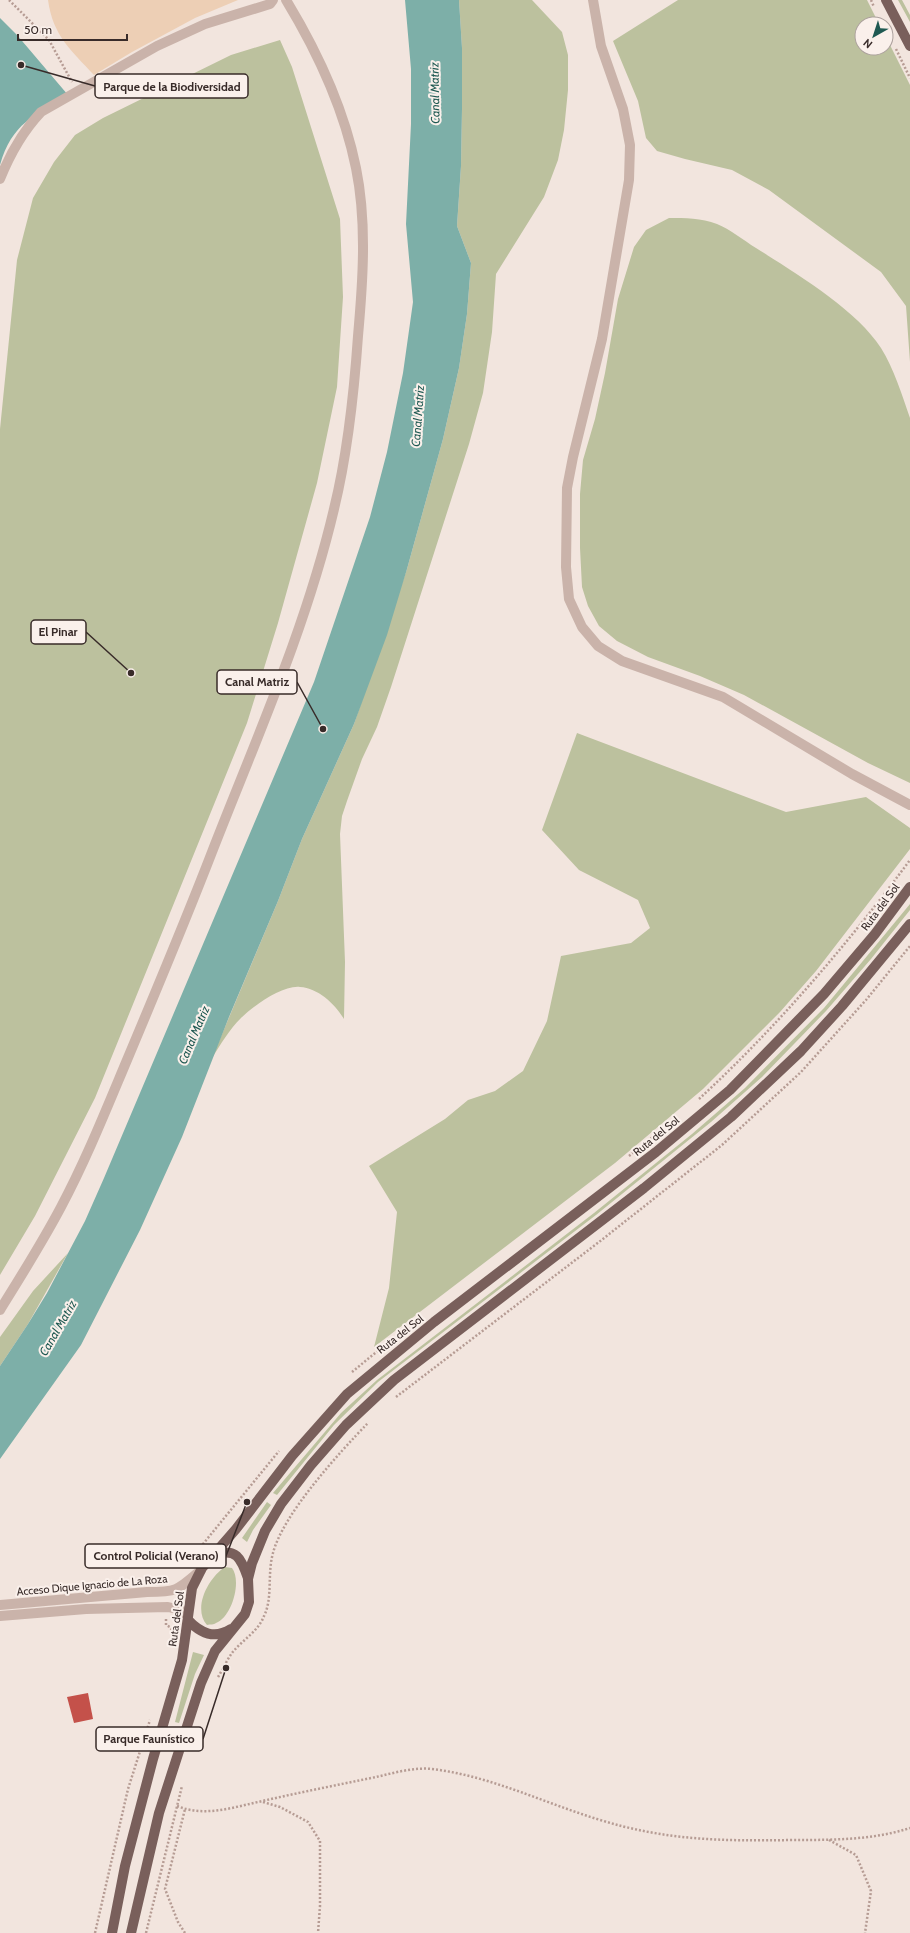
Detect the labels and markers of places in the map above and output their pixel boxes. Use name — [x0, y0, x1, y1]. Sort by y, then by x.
callout: Parque de la Biodiversidad — [95, 74, 248, 98]
callout: El Pinar — [31, 620, 86, 644]
callout: Canal Matriz — [217, 670, 297, 694]
callout: Control Policial (Verano) — [85, 1544, 226, 1568]
callout: Parque Faunístico — [96, 1727, 203, 1751]

